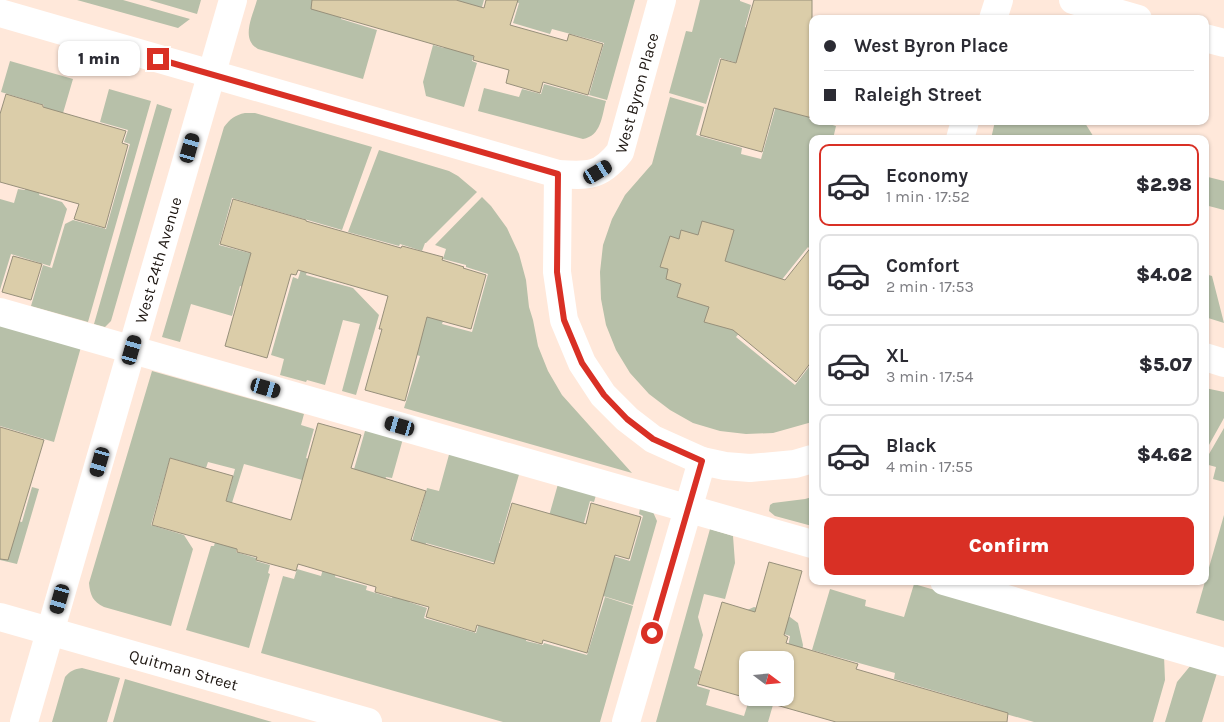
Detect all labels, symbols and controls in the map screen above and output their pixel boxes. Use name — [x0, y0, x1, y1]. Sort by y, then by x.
street label: West Byron Place — [611, 31, 663, 156]
text: West Byron Place — [854, 35, 1008, 57]
callout: 1 min — [58, 42, 140, 76]
route end — [147, 48, 169, 70]
text: 1 min — [78, 49, 120, 68]
text: Raleigh Street — [854, 84, 982, 106]
car — [178, 132, 201, 164]
car — [581, 158, 614, 186]
icon: car — [826, 163, 871, 208]
text: Economy — [886, 165, 968, 187]
text: $2.98 — [1136, 174, 1192, 196]
text: 1 min · 17:52 — [886, 187, 970, 206]
street label: West 24th Avenue — [131, 195, 186, 326]
icon: car — [826, 253, 871, 298]
text: Comfort — [886, 255, 960, 277]
text: $4.02 — [1136, 264, 1192, 286]
text: 2 min · 17:53 — [886, 277, 974, 296]
car — [120, 334, 143, 366]
icon: car — [826, 343, 871, 388]
text: XL — [886, 345, 908, 367]
text: $5.07 — [1139, 354, 1192, 376]
text: 3 min · 17:54 — [886, 367, 974, 386]
car — [249, 377, 282, 399]
car — [383, 415, 416, 437]
icon: car — [826, 433, 871, 478]
text: Black — [886, 435, 937, 457]
text: $4.62 — [1137, 444, 1192, 466]
car — [88, 446, 111, 478]
text: 4 min · 17:55 — [886, 457, 973, 476]
button: Confirm — [824, 517, 1194, 575]
car — [48, 583, 71, 615]
route start — [641, 622, 663, 644]
street label: Quitman Street — [127, 645, 240, 694]
north arrow — [739, 651, 794, 706]
map controls — [739, 651, 794, 706]

